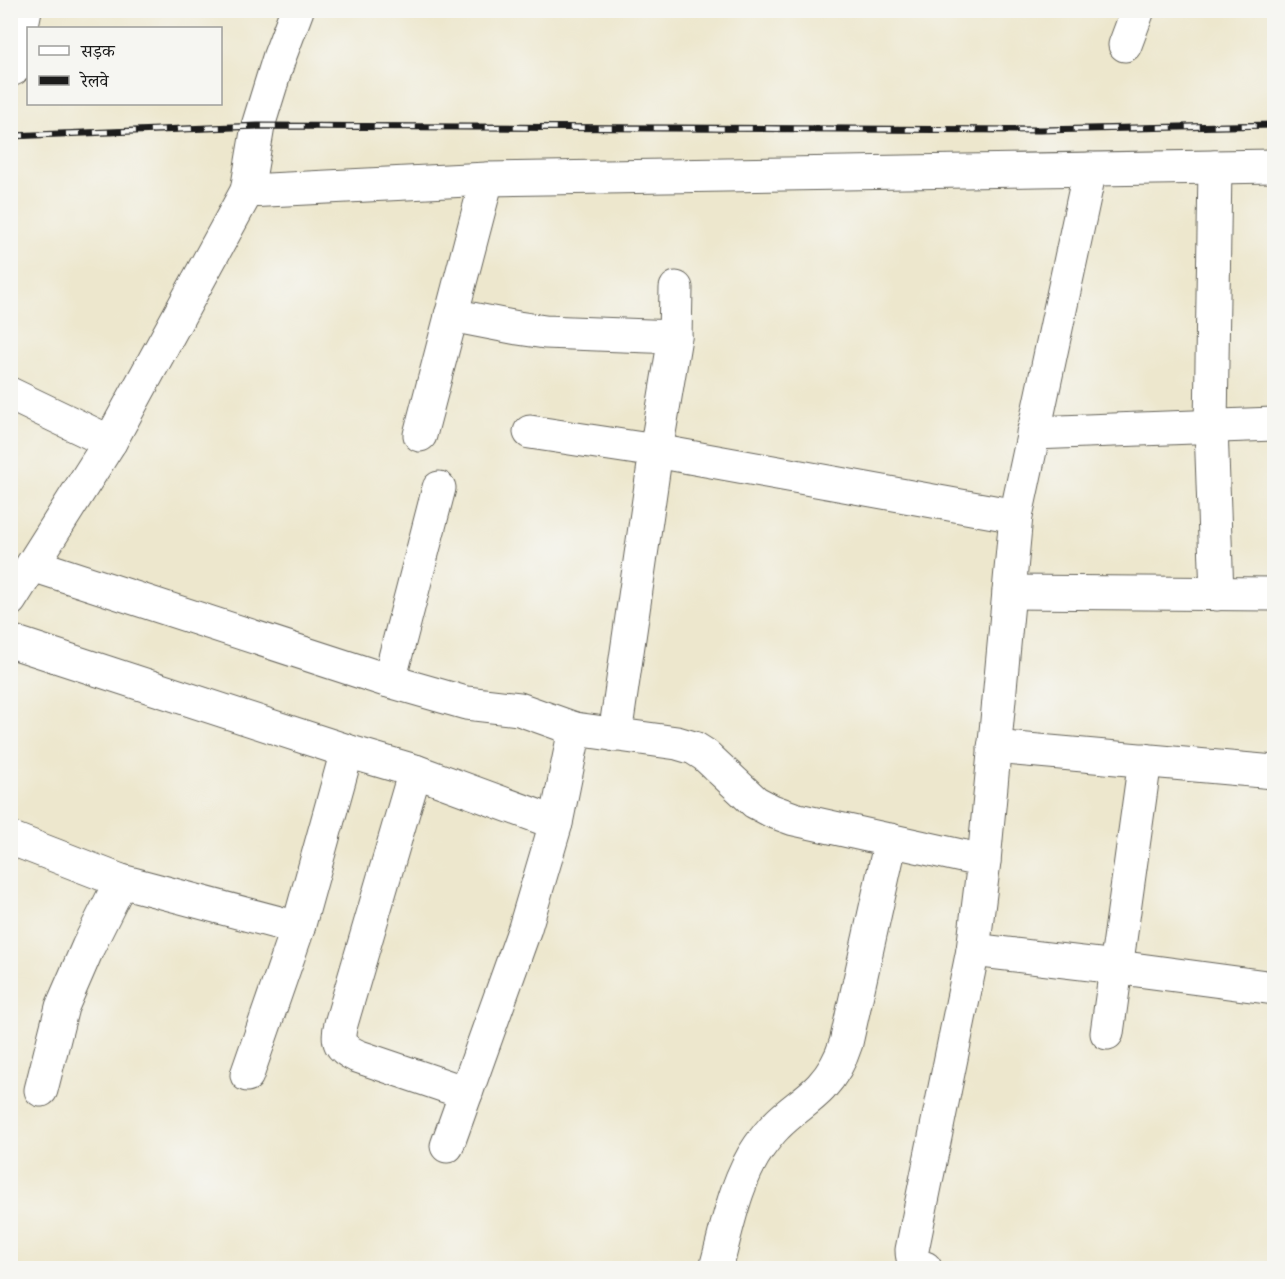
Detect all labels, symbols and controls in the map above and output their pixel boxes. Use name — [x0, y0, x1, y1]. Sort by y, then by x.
legend — [27, 27, 222, 105]
text: सड़क — [80, 39, 116, 64]
text: रेलवे — [79, 69, 110, 94]

